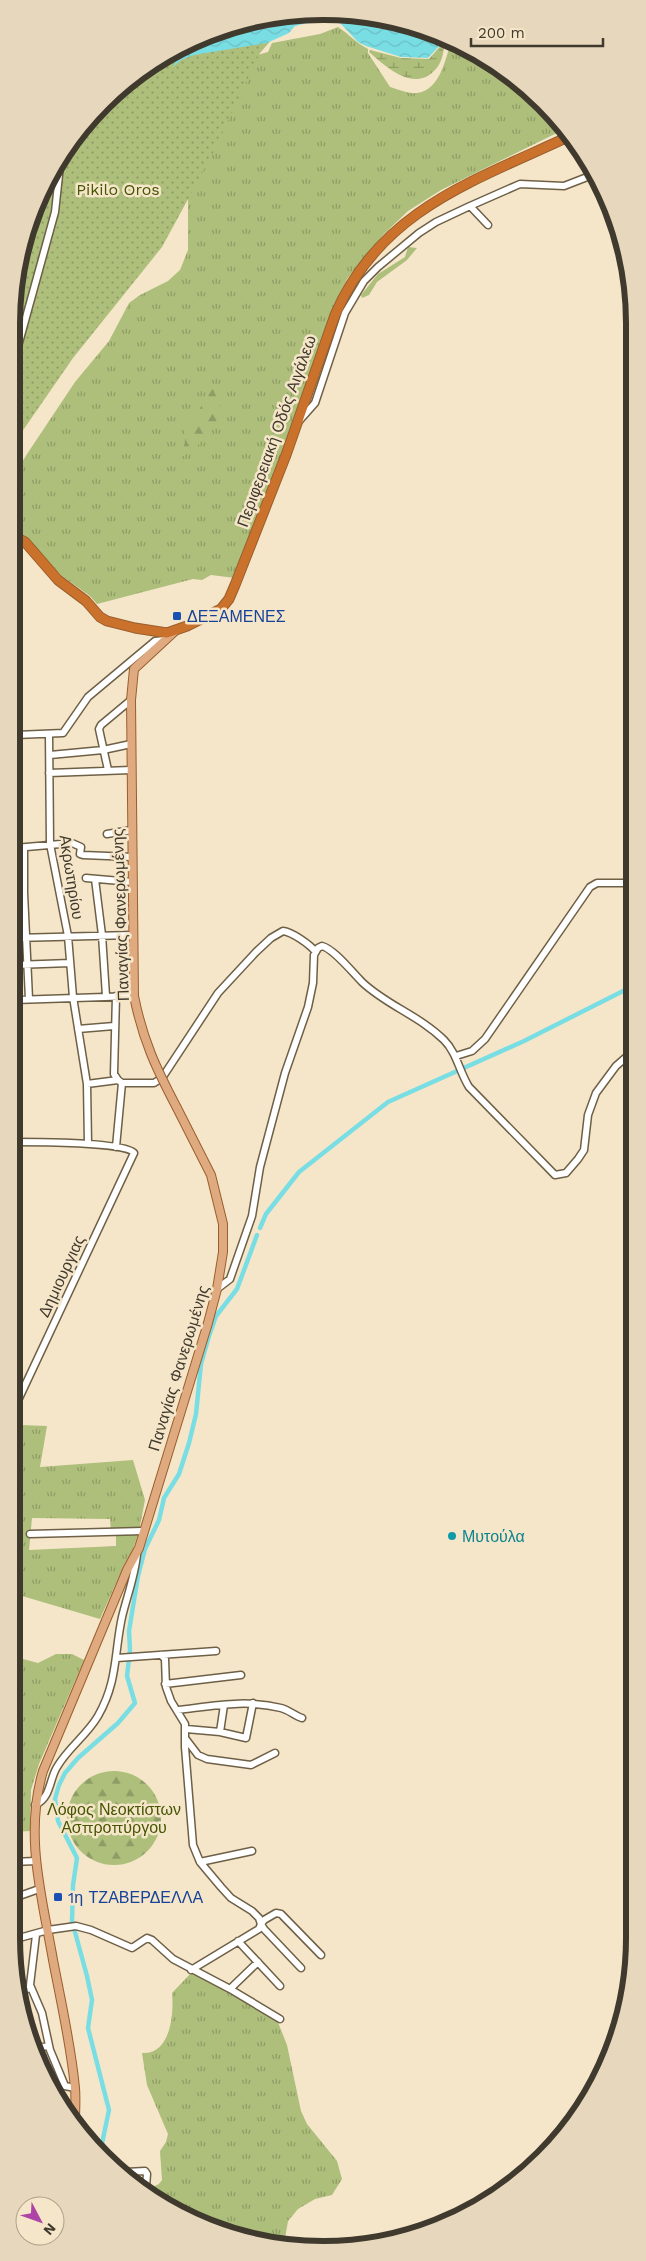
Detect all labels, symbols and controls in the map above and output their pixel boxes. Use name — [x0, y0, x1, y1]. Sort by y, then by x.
scale bar — [471, 15, 604, 47]
text: 200 m — [478, 24, 525, 42]
park label: Pikilo Oros — [76, 180, 160, 199]
street label: Περιφερειακή Οδός Αιγάλεω — [233, 333, 320, 530]
place label: ΔΕΞΑΜΕΝΕΣ — [187, 607, 286, 626]
marker: ΔΕΞΑΜΕΝΕΣ — [171, 610, 183, 622]
street label: Παναγίας Φανερωμένης — [108, 828, 133, 1001]
street label: Ακρωτηρίου — [55, 833, 88, 921]
street label: Δημιουργιας — [34, 1232, 89, 1320]
street label: Παναγίας Φανερωμένης — [144, 1283, 213, 1453]
place label: Μυτούλα — [462, 1527, 525, 1546]
marker: Μυτούλα — [446, 1530, 458, 1542]
park label: Λόφος Νεοκτίστων Ασπροπύργου — [47, 1800, 181, 1837]
place label: 1η ΤΖΑΒΕΡΔΕΛΛΑ — [68, 1888, 203, 1907]
marker: 1η ΤΖΑΒΕΡΔΕΛΛΑ — [52, 1891, 64, 1903]
north arrow — [15, 2196, 65, 2246]
text: N — [40, 2220, 59, 2239]

